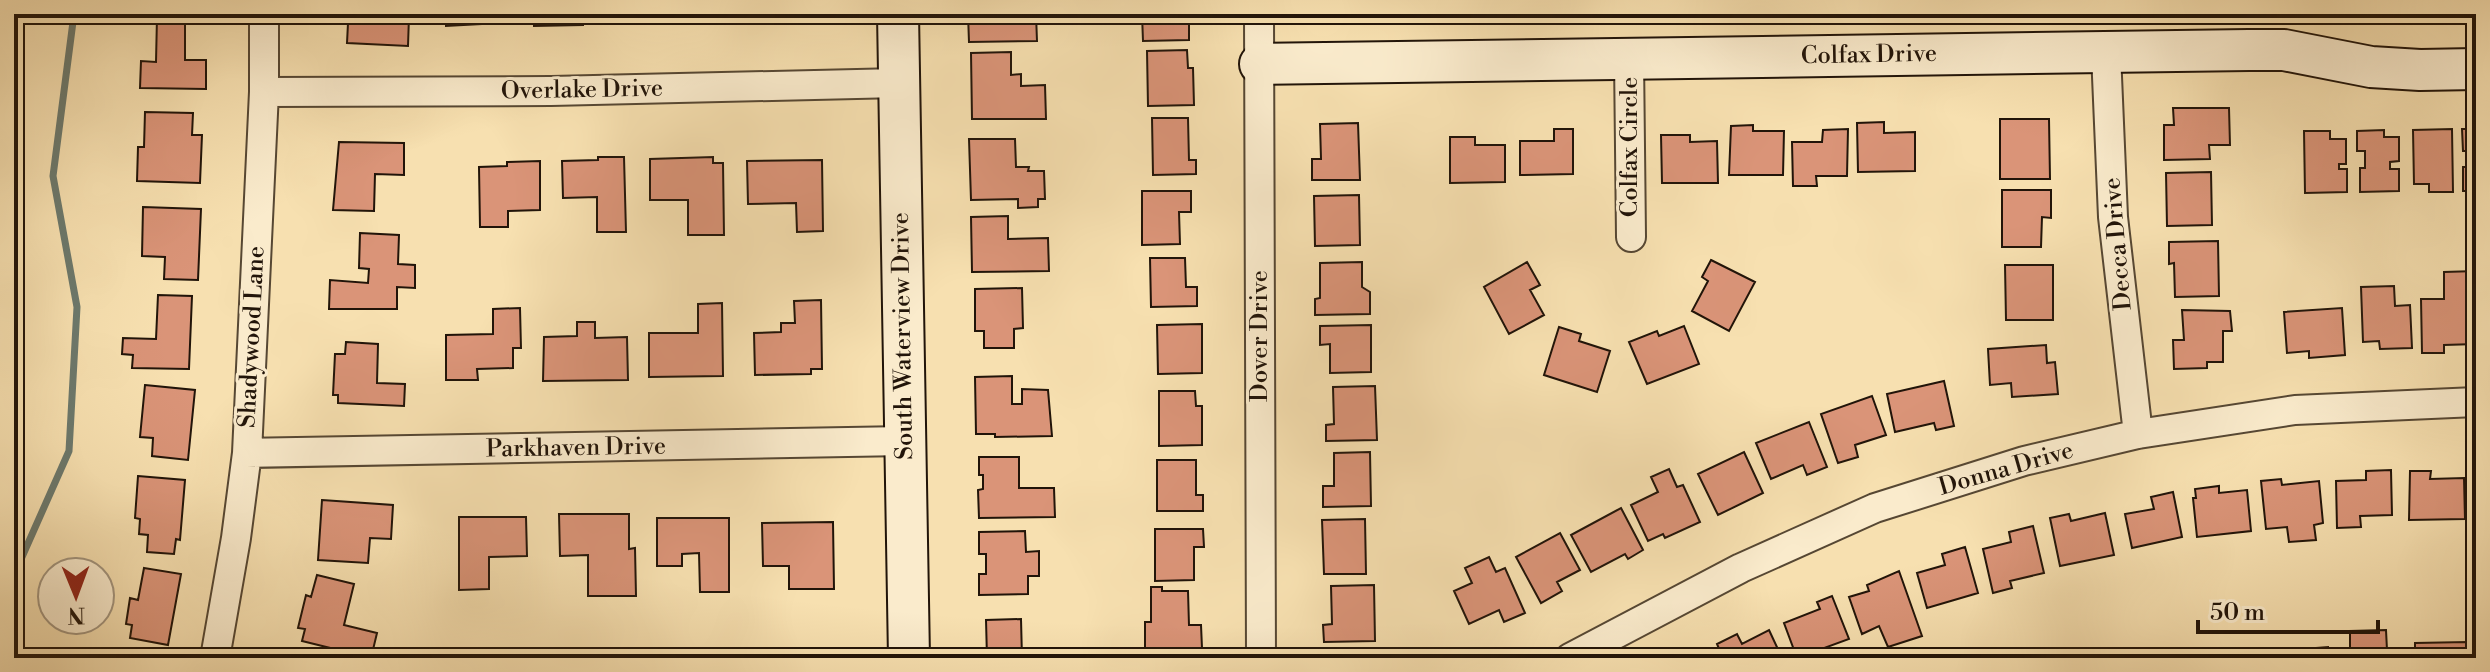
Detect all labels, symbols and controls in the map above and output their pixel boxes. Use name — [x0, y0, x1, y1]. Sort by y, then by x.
street label: Colfax Drive — [1801, 39, 1937, 71]
street label: Overlake Drive — [501, 74, 663, 106]
street label: Colfax Circle — [1615, 77, 1645, 217]
street label: Decca Drive — [2097, 176, 2139, 312]
street label: South Waterview Drive — [886, 212, 920, 460]
street label: Shadywood Lane — [232, 245, 272, 429]
street label: Dover Drive — [1245, 270, 1275, 402]
street label: Parkhaven Drive — [486, 431, 666, 465]
street label: Donna Drive — [1935, 435, 2077, 503]
north arrow — [36, 556, 116, 636]
scale bar — [2198, 584, 2378, 634]
text: 50 m — [2210, 598, 2265, 628]
text: N — [67, 601, 85, 628]

